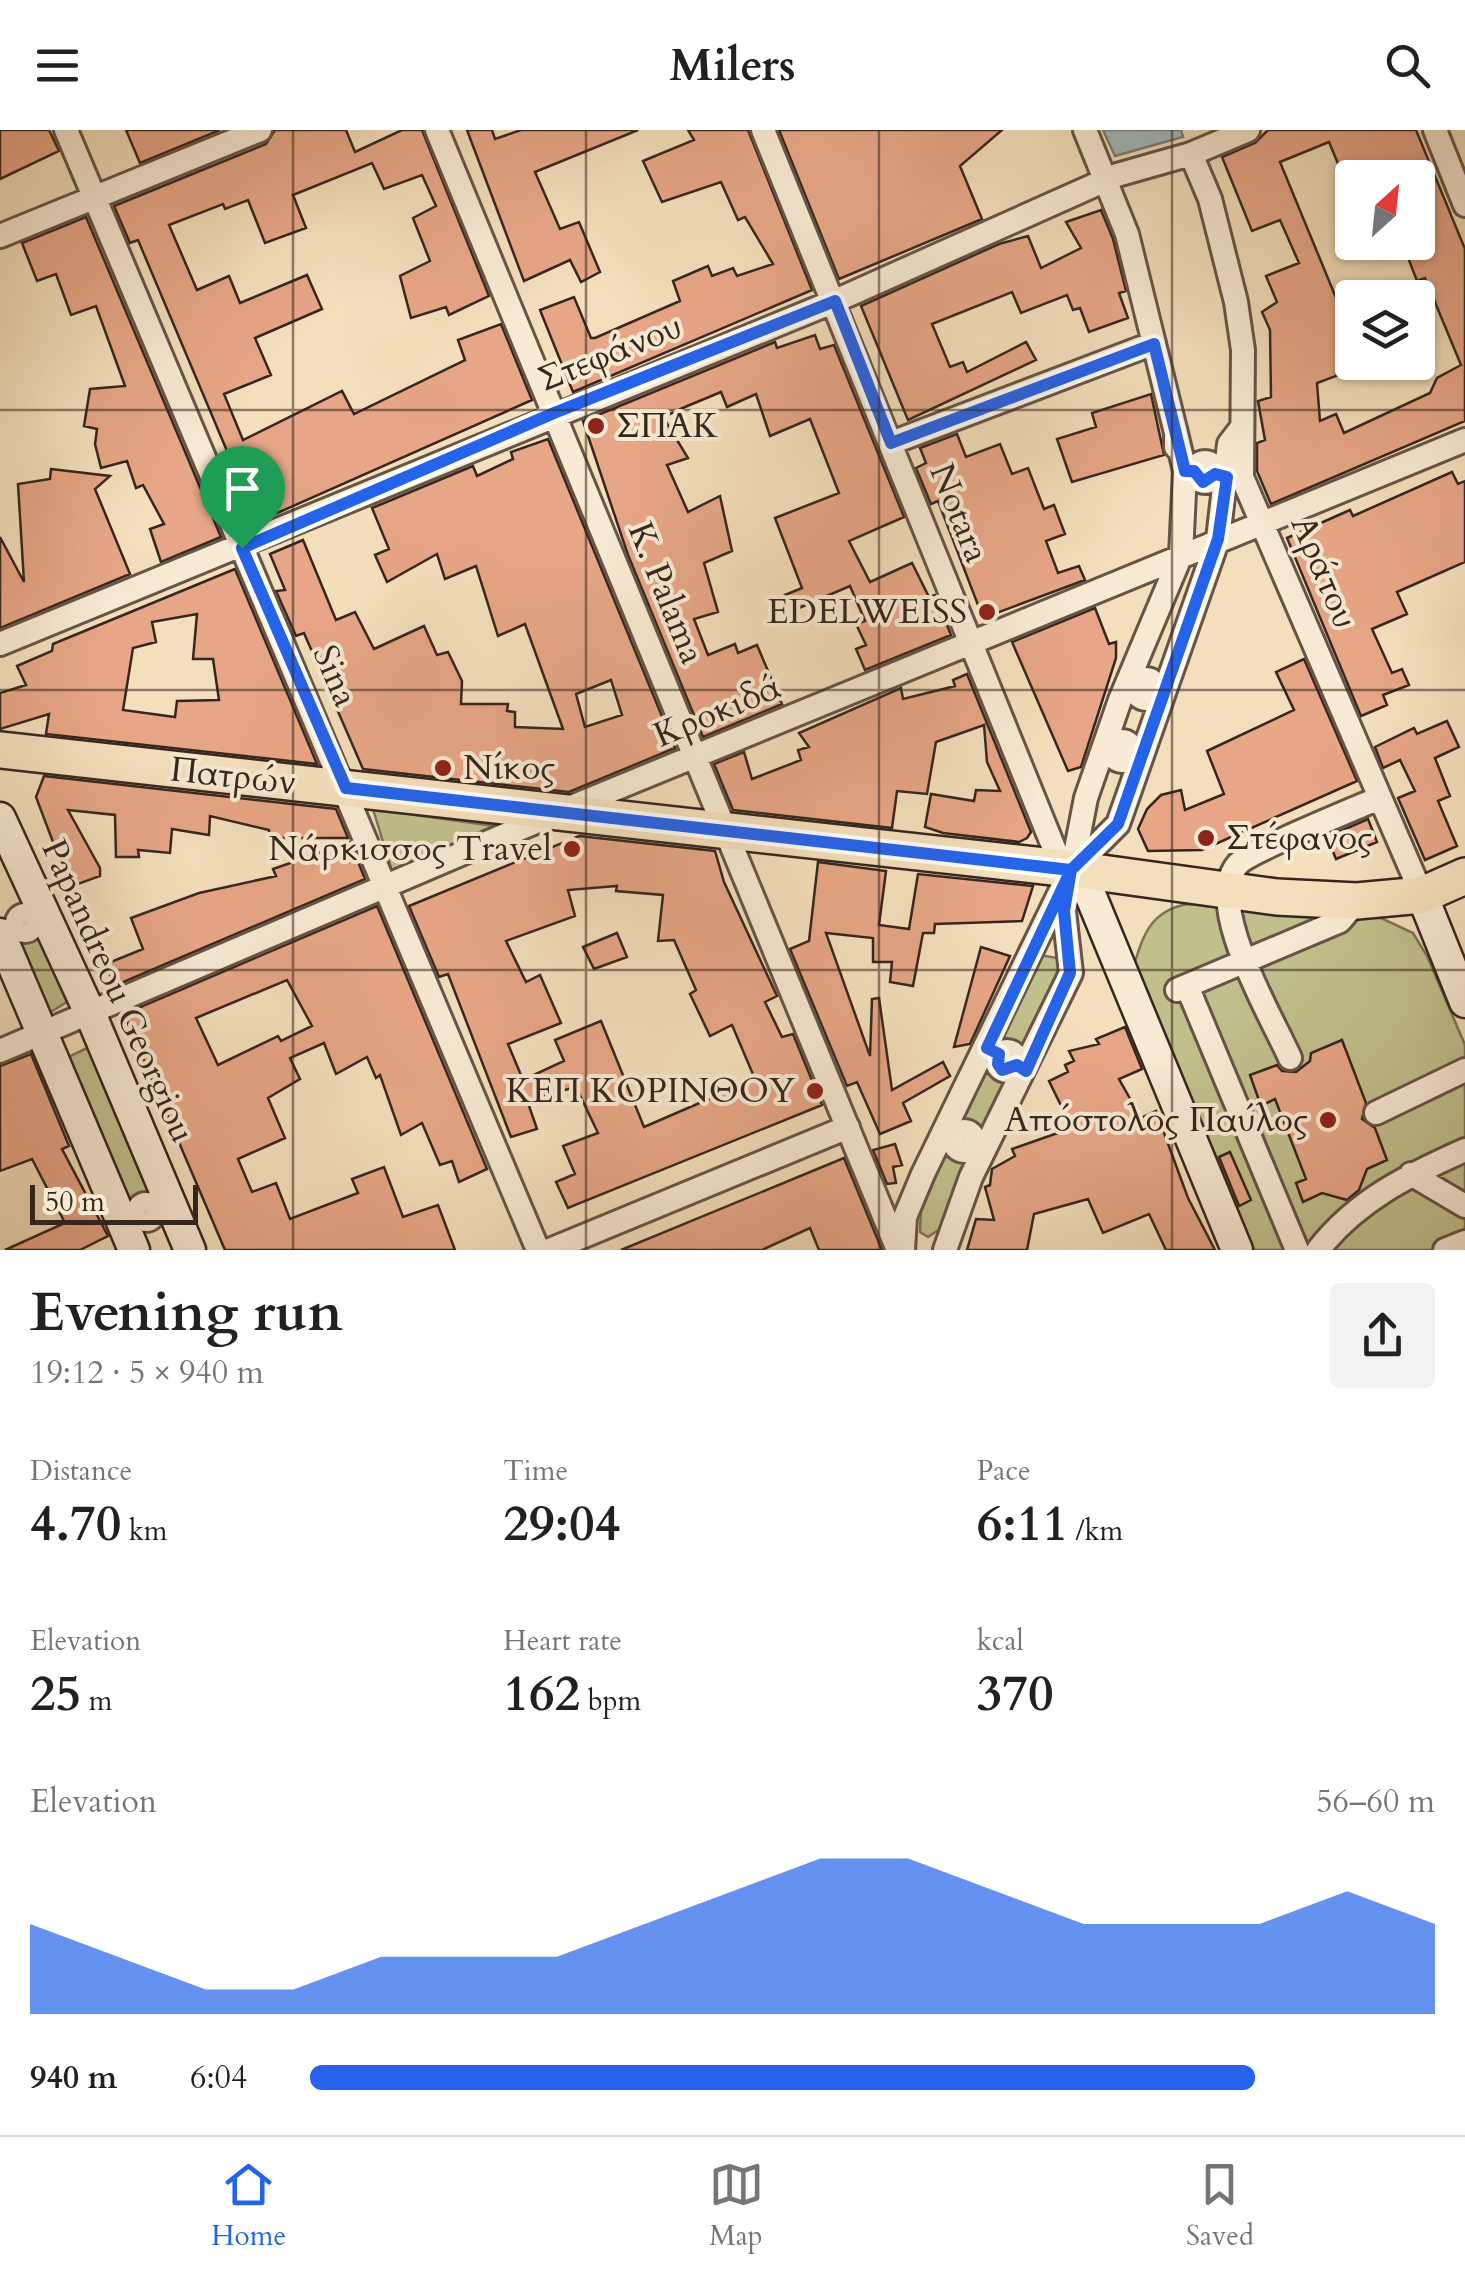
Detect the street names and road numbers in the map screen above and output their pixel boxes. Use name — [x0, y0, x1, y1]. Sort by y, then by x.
street label: Στεφάνου — [531, 302, 689, 404]
street label: Notara — [917, 456, 1001, 570]
street label: Αράτου — [1279, 508, 1369, 636]
street label: K. Palama — [616, 515, 716, 671]
street label: Sina — [301, 638, 369, 714]
street label: Κροκιδά — [646, 662, 790, 760]
street label: Πατρών — [168, 746, 298, 806]
street label: Papandreou Georgiou — [30, 832, 206, 1150]

